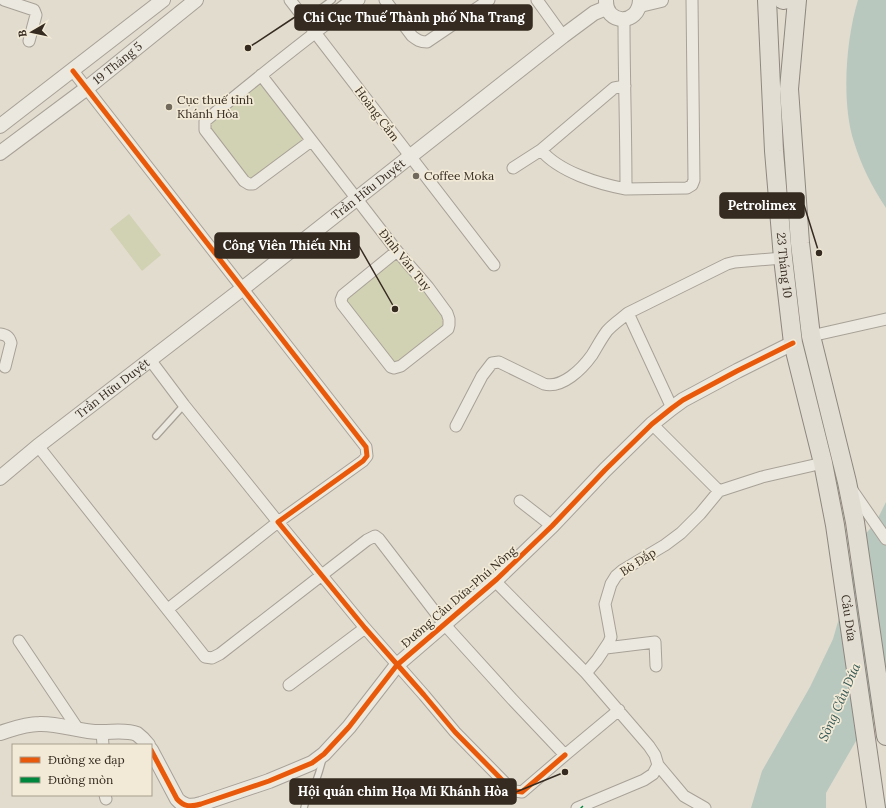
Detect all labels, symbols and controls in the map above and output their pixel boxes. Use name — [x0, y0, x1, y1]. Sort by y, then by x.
callout: Chi Cục Thuế Thành phố Nha Trang — [295, 5, 532, 30]
text: Chi Cục Thuế Thành phố Nha Trang — [303, 9, 526, 26]
north arrow — [12, 12, 52, 52]
text: B — [15, 29, 30, 38]
street label: 19 Tháng 5 — [90, 38, 145, 87]
street label: Hoàng Cầm — [352, 83, 403, 144]
place label: Cục thuế tỉnh Khánh Hòa — [177, 92, 253, 121]
marker: Cục thuế tỉnh Khánh Hòa — [164, 102, 174, 112]
street label: Trần Hữu Duyệt — [328, 155, 408, 223]
place label: Coffee Moka — [424, 168, 494, 183]
marker: Coffee Moka — [411, 171, 421, 181]
callout: Petrolimex — [720, 193, 804, 218]
text: Petrolimex — [728, 197, 796, 214]
street label: Đinh Văn Tuy — [376, 226, 435, 294]
street label: 23 Tháng 10 — [774, 232, 796, 299]
callout: Công Viên Thiếu Nhi — [215, 233, 359, 258]
text: Công Viên Thiếu Nhi — [223, 237, 351, 254]
street label: Trần Hữu Duyệt — [72, 355, 153, 421]
street label: Đường Cầu Dứa-Phú Nông — [398, 542, 520, 651]
street label: Bờ Đắp — [617, 544, 659, 579]
street label: Cầu Dứa — [838, 594, 860, 642]
water label: Sông Cầu Dứa — [815, 660, 865, 744]
legend — [12, 744, 152, 796]
text: Đường xe đạp — [48, 752, 125, 767]
text: Đường mòn — [48, 772, 113, 787]
callout: Hội quán chim Họa Mi Khánh Hòa — [290, 779, 516, 804]
text: Hội quán chim Họa Mi Khánh Hòa — [298, 783, 508, 800]

